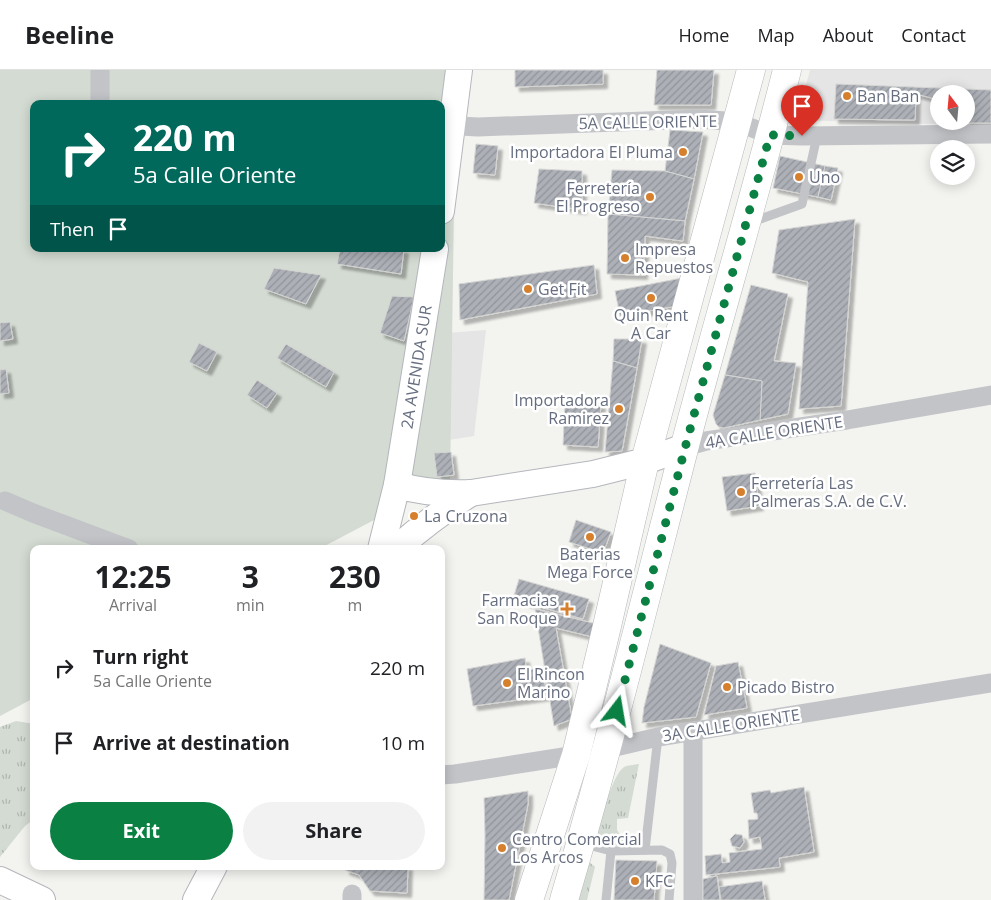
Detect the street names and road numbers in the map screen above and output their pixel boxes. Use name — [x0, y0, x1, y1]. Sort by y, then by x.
street label: 5A CALLE ORIENTE — [578, 110, 718, 134]
street label: 2A AVENIDA SUR — [395, 304, 437, 430]
street label: 4A CALLE ORIENTE — [704, 410, 844, 454]
street label: 3A CALLE ORIENTE — [661, 703, 801, 747]

